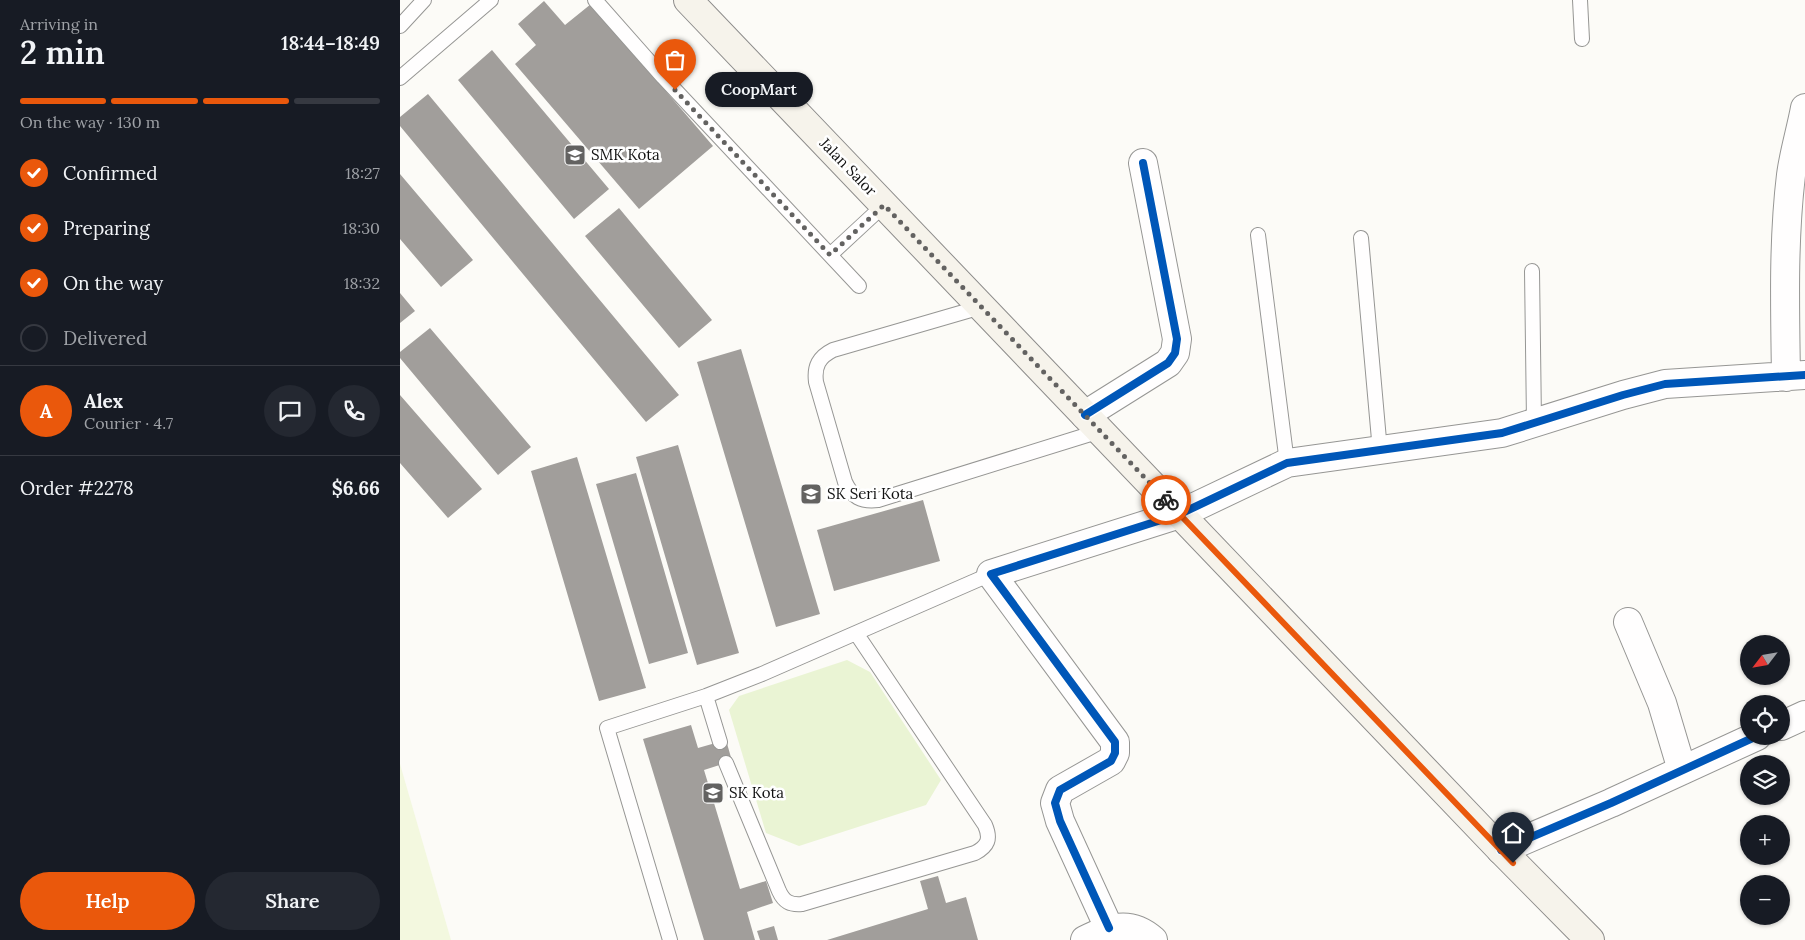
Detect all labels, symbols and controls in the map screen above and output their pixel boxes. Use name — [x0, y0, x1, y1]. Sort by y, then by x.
text: Arriving in — [20, 14, 98, 34]
text: 18:44–18:49 — [281, 31, 380, 55]
text: 2 min — [20, 32, 105, 73]
pin — [654, 39, 696, 90]
icon: bag — [661, 46, 689, 74]
callout: CoopMart — [705, 72, 812, 108]
text: CoopMart — [721, 79, 797, 99]
text: On the way · 130 m — [20, 112, 160, 132]
street label: Jalan Salor — [815, 133, 881, 200]
school or university icon: SMK Kota — [563, 143, 587, 167]
place label: SMK Kota — [591, 145, 660, 164]
icon: check — [20, 159, 48, 187]
text: Confirmed — [63, 161, 158, 185]
text: 18:27 — [345, 163, 380, 183]
icon: check — [20, 214, 48, 242]
text: Preparing — [63, 216, 150, 240]
text: 18:30 — [342, 218, 380, 238]
icon: check — [20, 269, 48, 297]
text: On the way — [63, 271, 163, 295]
text: 18:32 — [344, 273, 380, 293]
text: Delivered — [63, 326, 147, 350]
button: chat — [264, 385, 316, 437]
button: phone — [328, 385, 380, 437]
text: Alex — [84, 389, 123, 413]
text: A — [40, 399, 52, 423]
text: Courier · 4.7 — [84, 413, 173, 433]
courier — [1141, 475, 1191, 525]
text: Order #2278 — [20, 476, 134, 500]
text: $6.66 — [332, 476, 380, 500]
school or university icon: SK Seri Kota — [799, 482, 823, 506]
place label: SK Seri Kota — [827, 484, 914, 503]
icon: bike — [1152, 486, 1180, 514]
north arrow — [1740, 635, 1790, 685]
map controls — [1740, 635, 1790, 925]
button: locate — [1740, 695, 1790, 745]
button: layers — [1740, 755, 1790, 805]
school or university icon: SK Kota — [701, 781, 725, 805]
place label: SK Kota — [729, 783, 784, 802]
pin — [1492, 812, 1534, 863]
button: + — [1740, 815, 1790, 865]
icon: home — [1499, 819, 1527, 847]
button: Help — [20, 872, 195, 930]
button: Share — [205, 872, 380, 930]
button: − — [1740, 875, 1790, 925]

